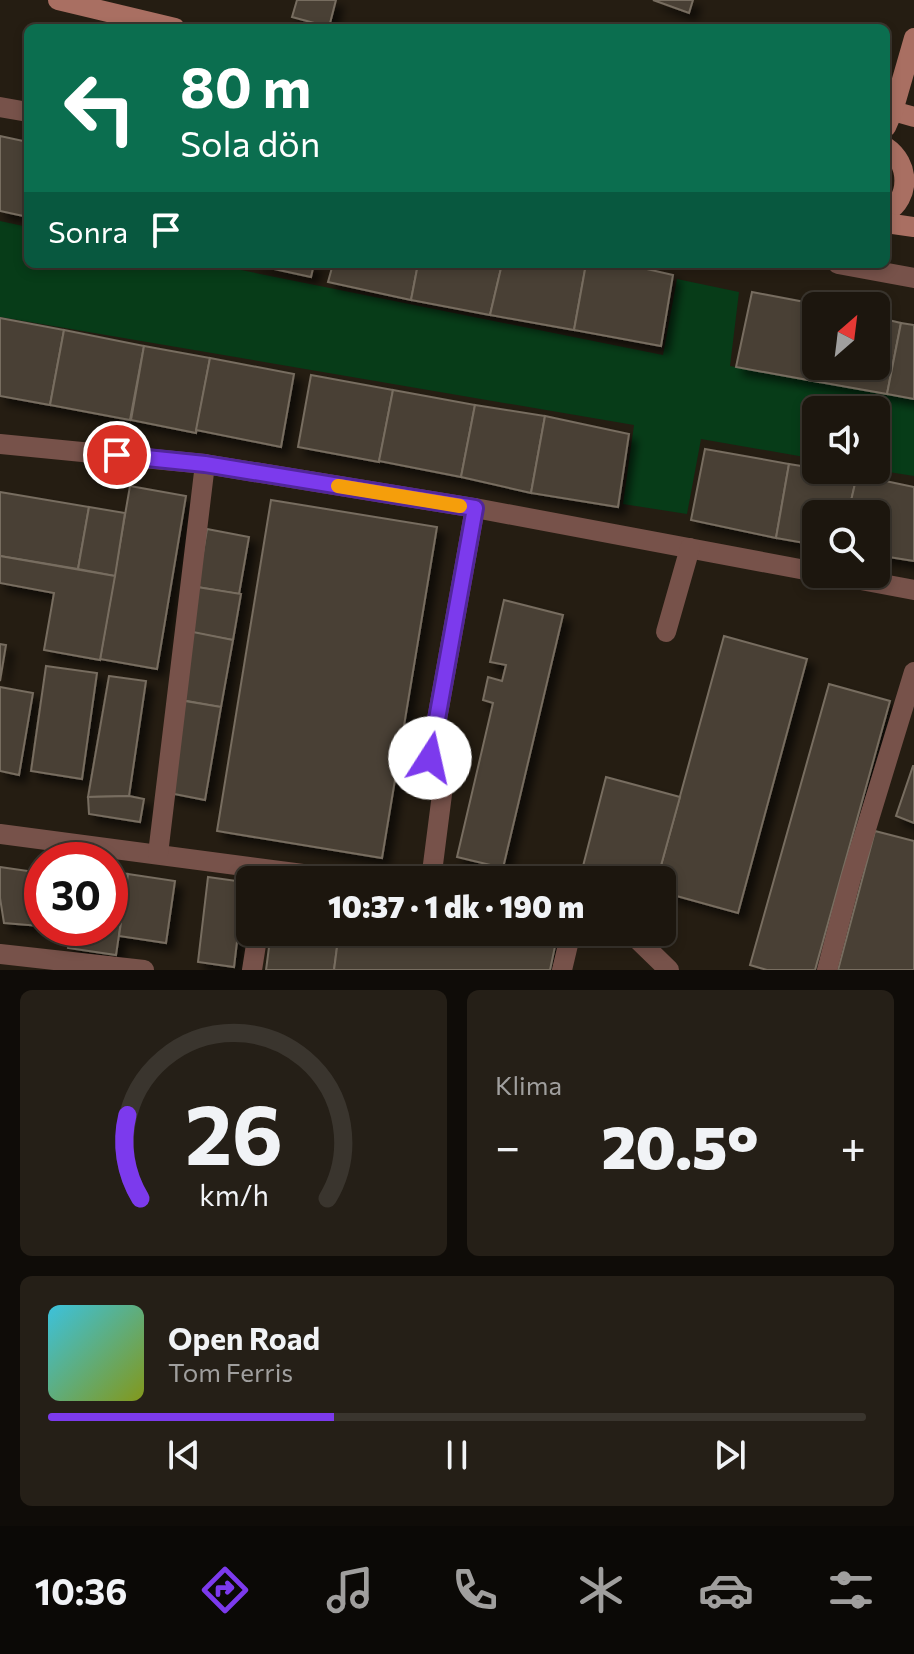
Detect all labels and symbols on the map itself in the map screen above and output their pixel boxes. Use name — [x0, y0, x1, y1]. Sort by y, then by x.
north arrow — [802, 292, 890, 380]
pin — [83, 421, 151, 489]
position arrow — [388, 716, 472, 800]
speed limit sign: 30 — [24, 842, 128, 946]

